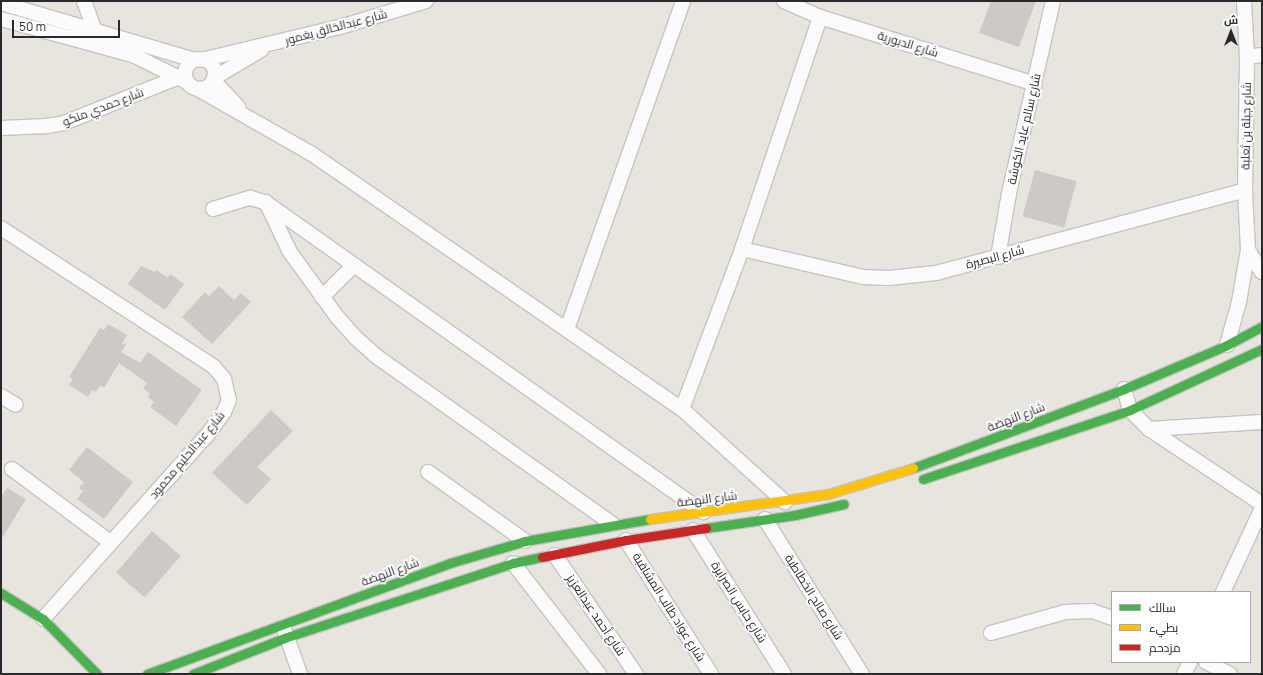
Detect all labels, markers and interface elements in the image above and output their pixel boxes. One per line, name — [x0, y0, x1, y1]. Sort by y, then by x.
street label: شارع عبدالخالق يغمور — [283, 6, 389, 48]
scale bar — [14, 12, 122, 38]
north arrow — [1211, 12, 1251, 52]
text: ش — [1224, 12, 1238, 27]
text: 50 m — [19, 18, 46, 35]
street label: شارع الدبورية — [876, 28, 940, 60]
street label: شارع سالم عايد الكوشة — [1004, 72, 1044, 186]
street label: شارع جبلة بن ثعلبة — [1238, 82, 1254, 170]
street label: شارع حمدي منكو — [60, 85, 146, 129]
street label: شارع البصيرة — [964, 242, 1026, 272]
street label: شارع النهضة — [985, 399, 1047, 435]
street label: شارع عبدالحليم محمود — [146, 408, 228, 502]
street label: شارع النهضة — [676, 488, 738, 510]
street label: شارع عواد طالب المشاقبة — [630, 550, 708, 664]
street label: شارع صالح الخطاطبة — [782, 552, 846, 642]
street label: شارع النهضة — [359, 555, 421, 589]
street label: شارع حابس الصرايرة — [708, 559, 770, 645]
street label: شارع أحمد عبدالعزيز — [563, 572, 629, 658]
legend — [1111, 591, 1251, 663]
text: سالك — [1149, 599, 1176, 616]
text: بطيء — [1149, 619, 1178, 636]
text: مزدحم — [1149, 639, 1181, 656]

